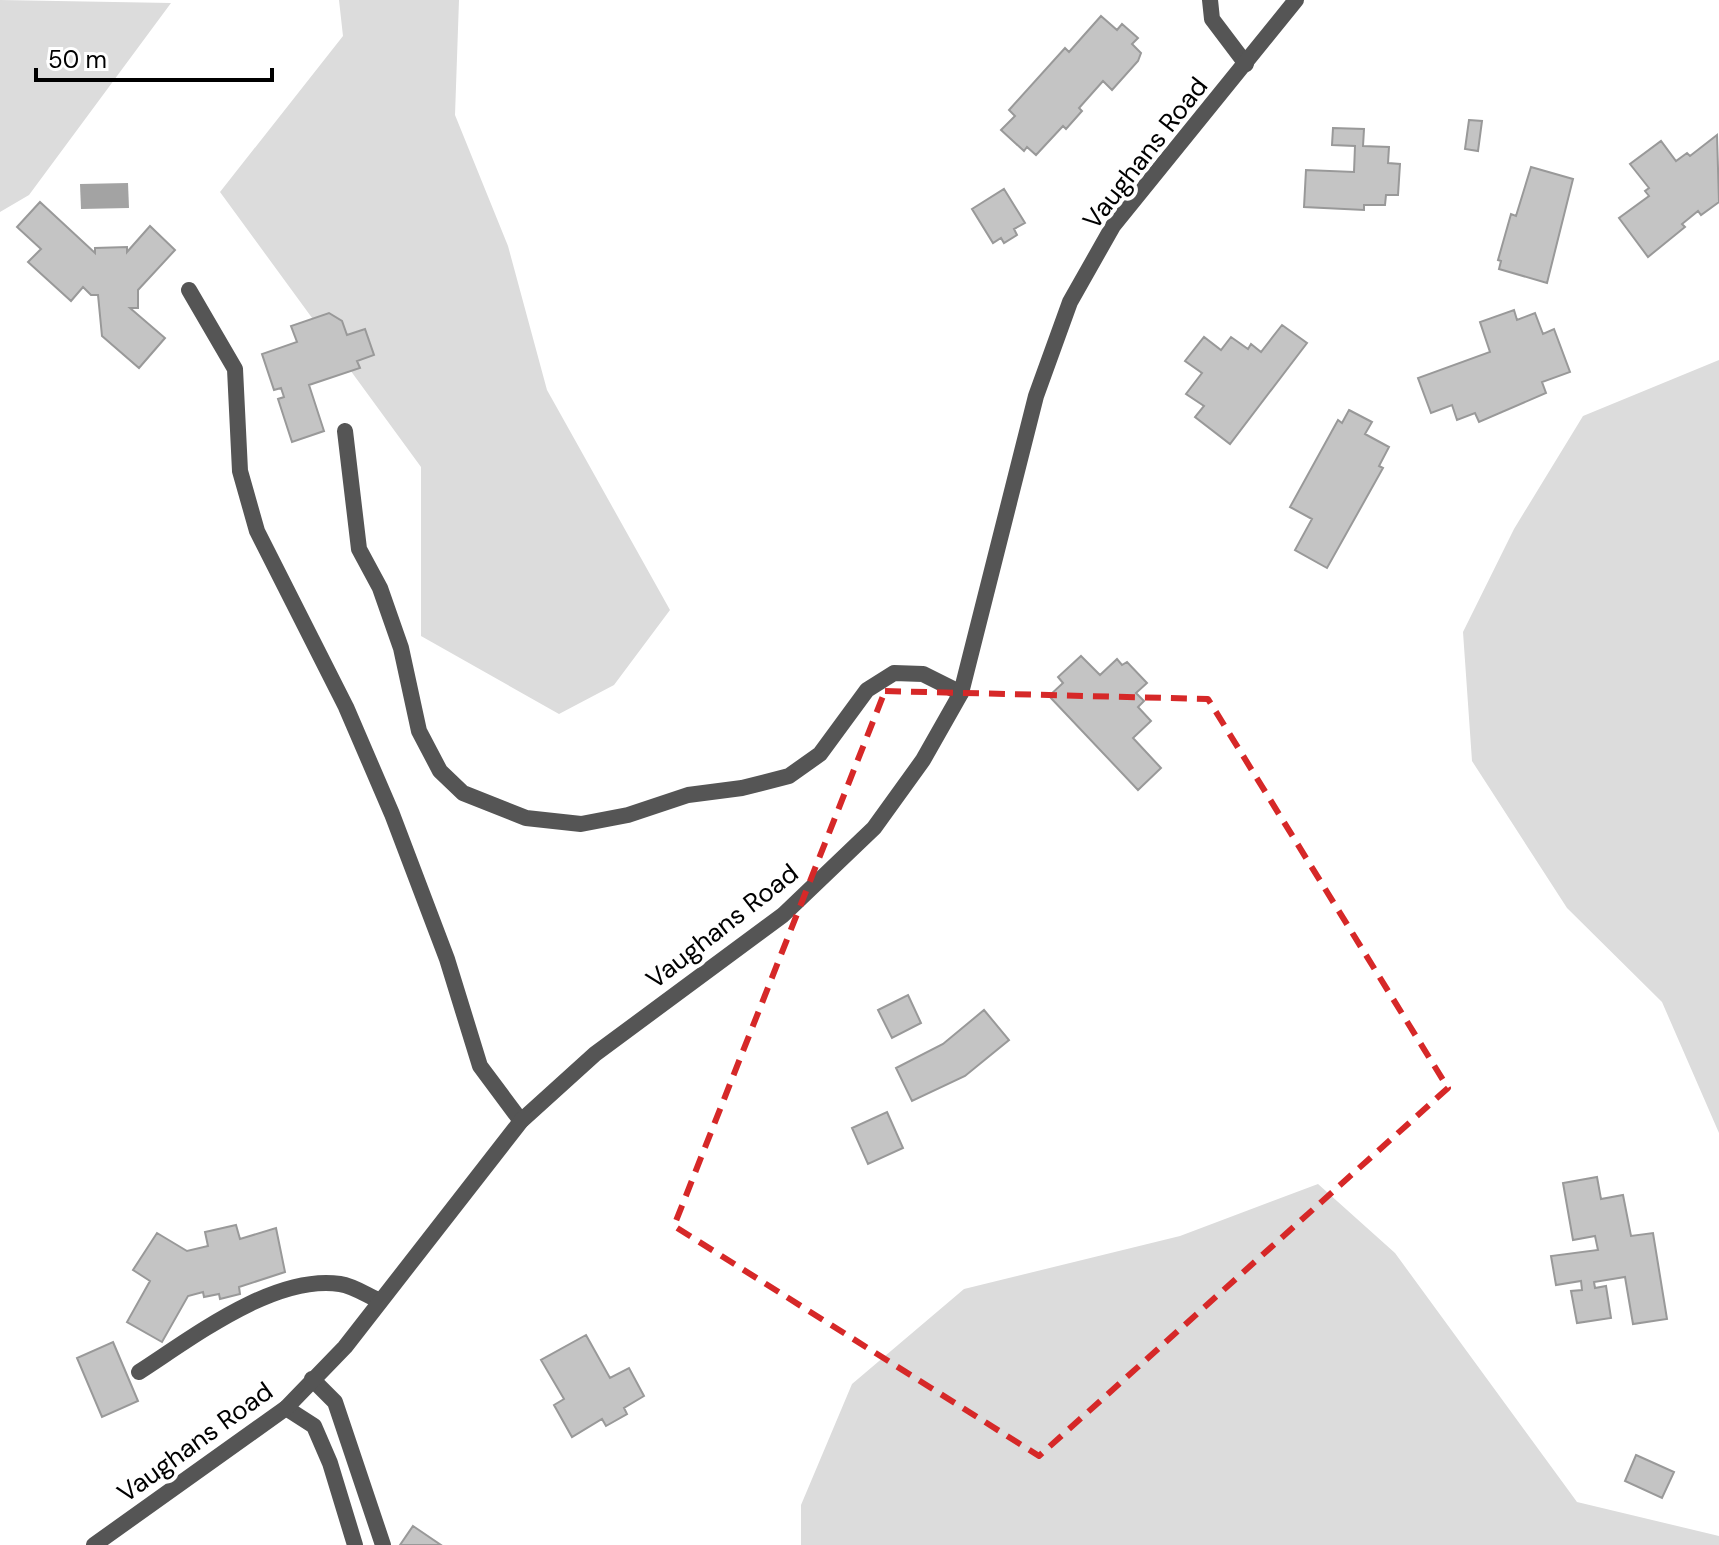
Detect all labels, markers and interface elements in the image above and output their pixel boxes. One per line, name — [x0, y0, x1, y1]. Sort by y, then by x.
scale bar — [36, 32, 272, 82]
text: 50 m — [48, 44, 107, 75]
street label: Vaughans Road — [1075, 70, 1215, 236]
street label: Vaughans Road — [639, 856, 805, 996]
street label: Vaughans Road — [111, 1374, 279, 1510]

